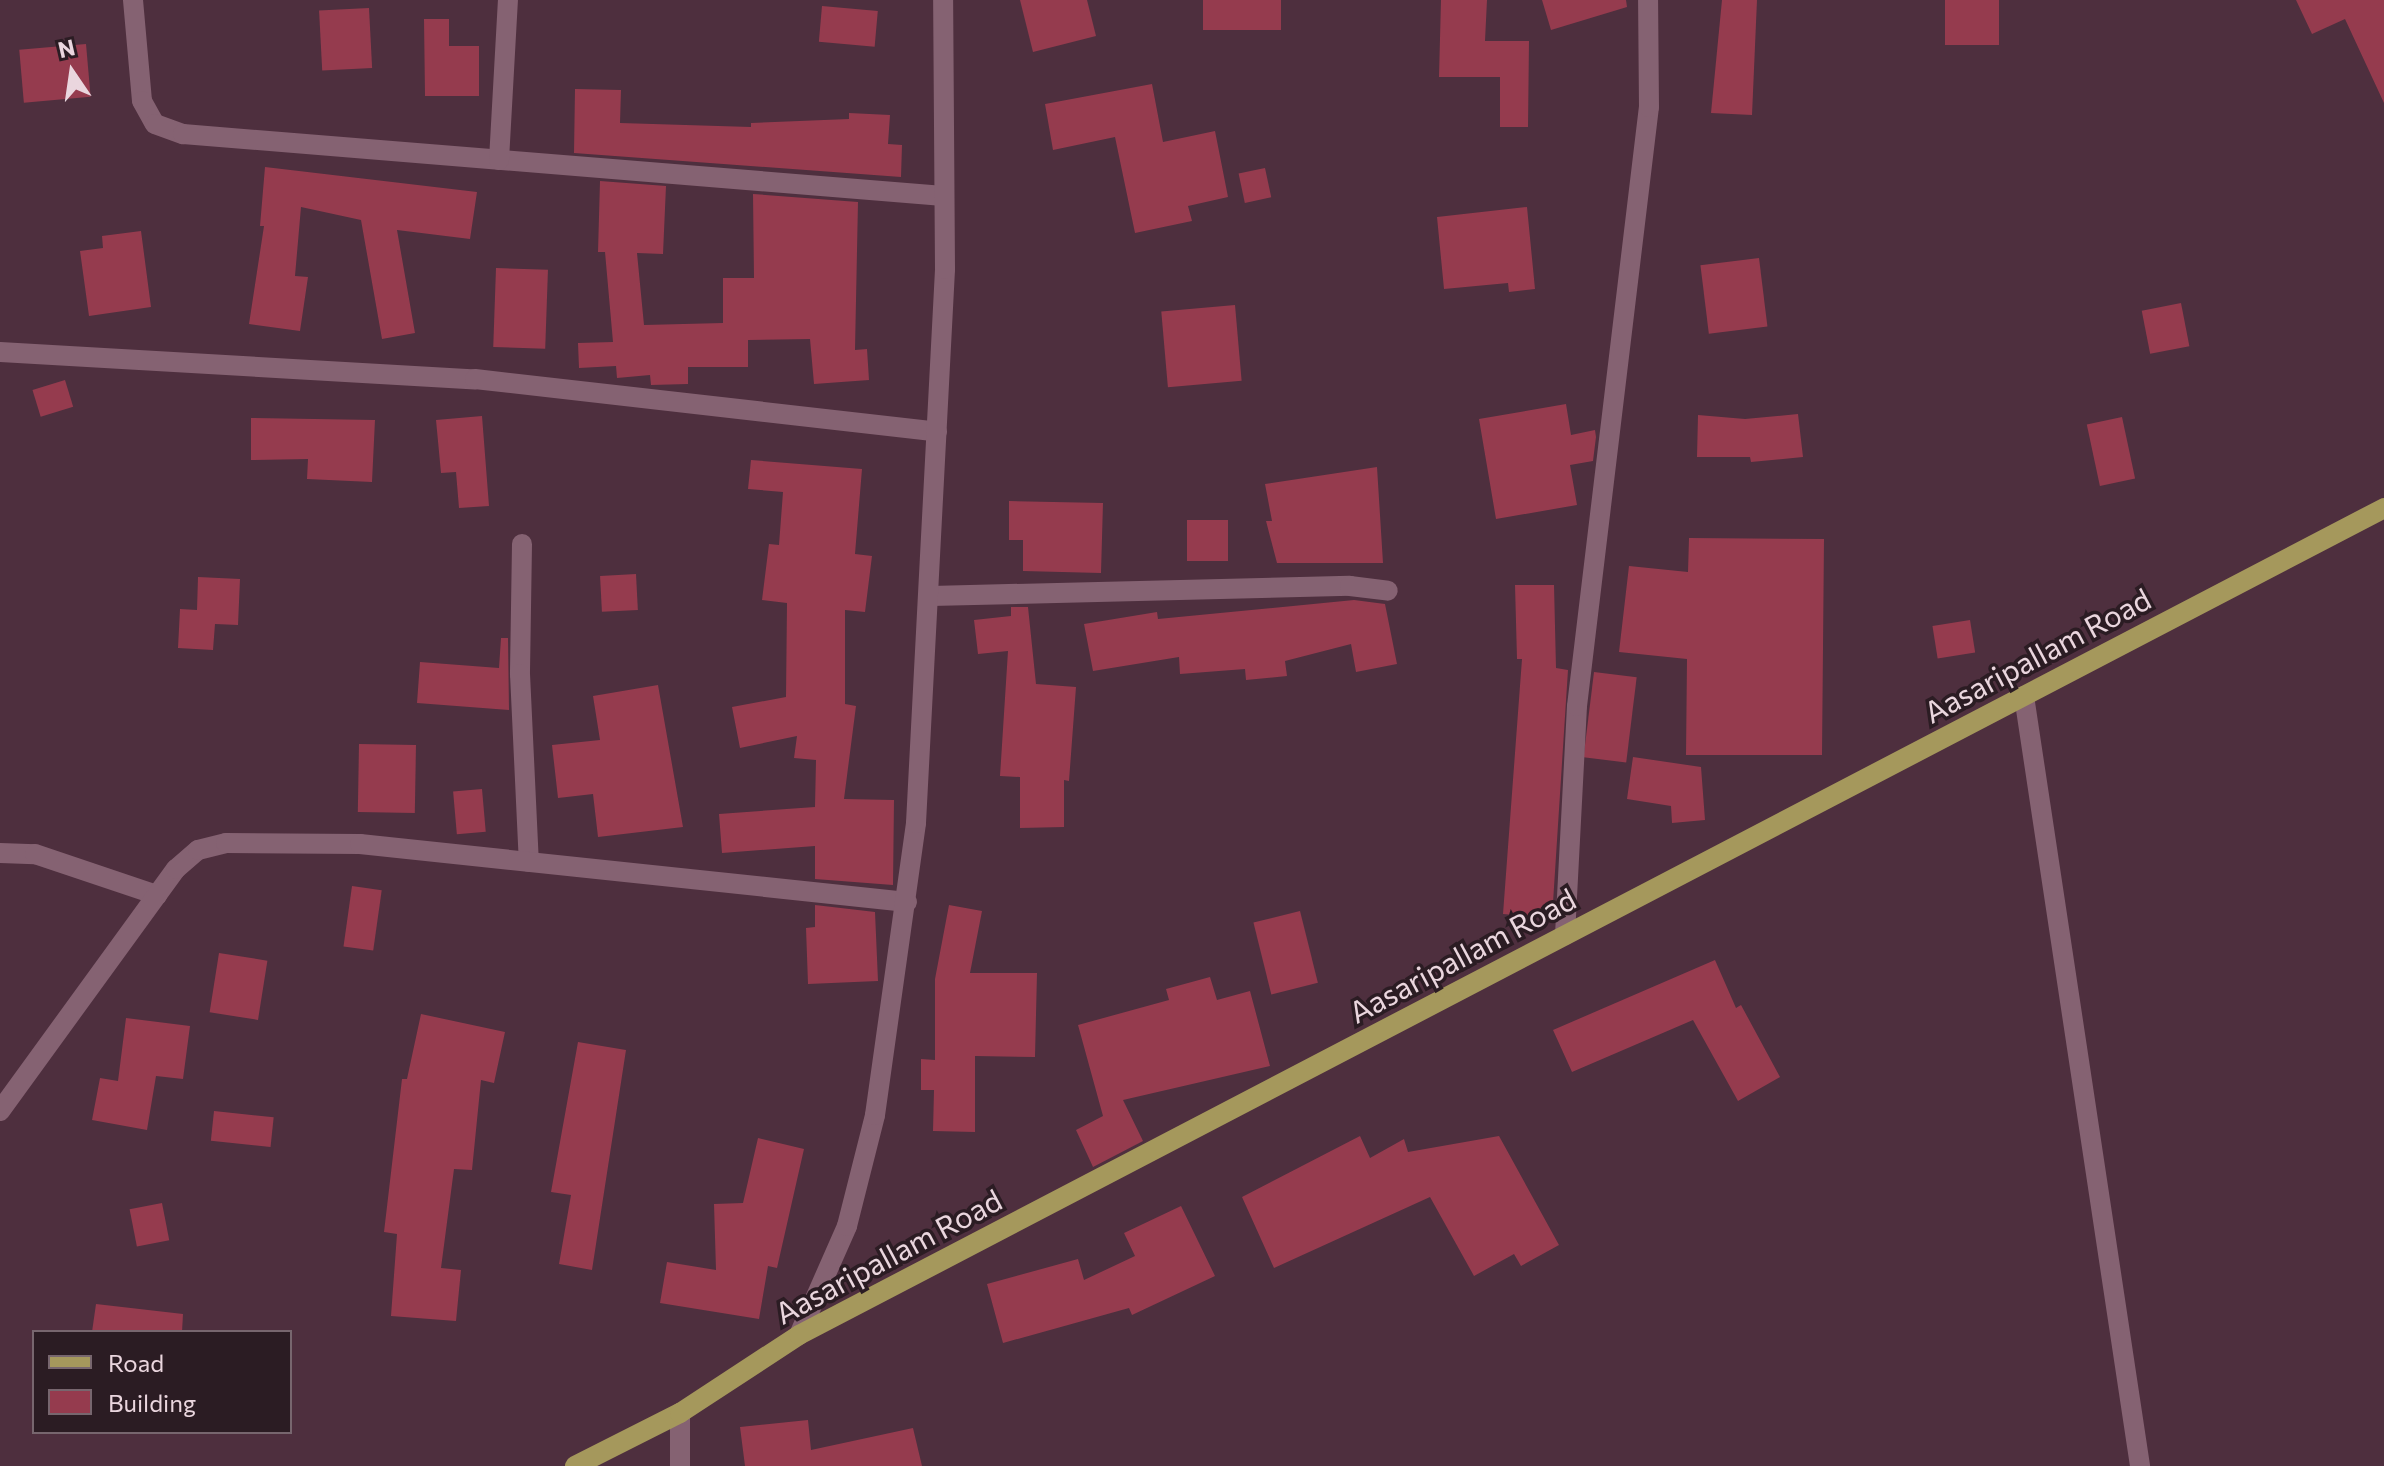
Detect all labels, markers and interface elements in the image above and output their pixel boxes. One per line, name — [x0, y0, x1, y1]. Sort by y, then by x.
north arrow — [32, 32, 112, 112]
text: N — [55, 33, 78, 63]
street label: Aasaripallam Road — [1918, 580, 2156, 730]
street label: Aasaripallam Road — [1343, 880, 1581, 1030]
street label: Aasaripallam Road — [769, 1181, 1007, 1331]
legend — [32, 1330, 292, 1434]
text: Road — [108, 1348, 164, 1377]
text: Building — [108, 1388, 196, 1417]

